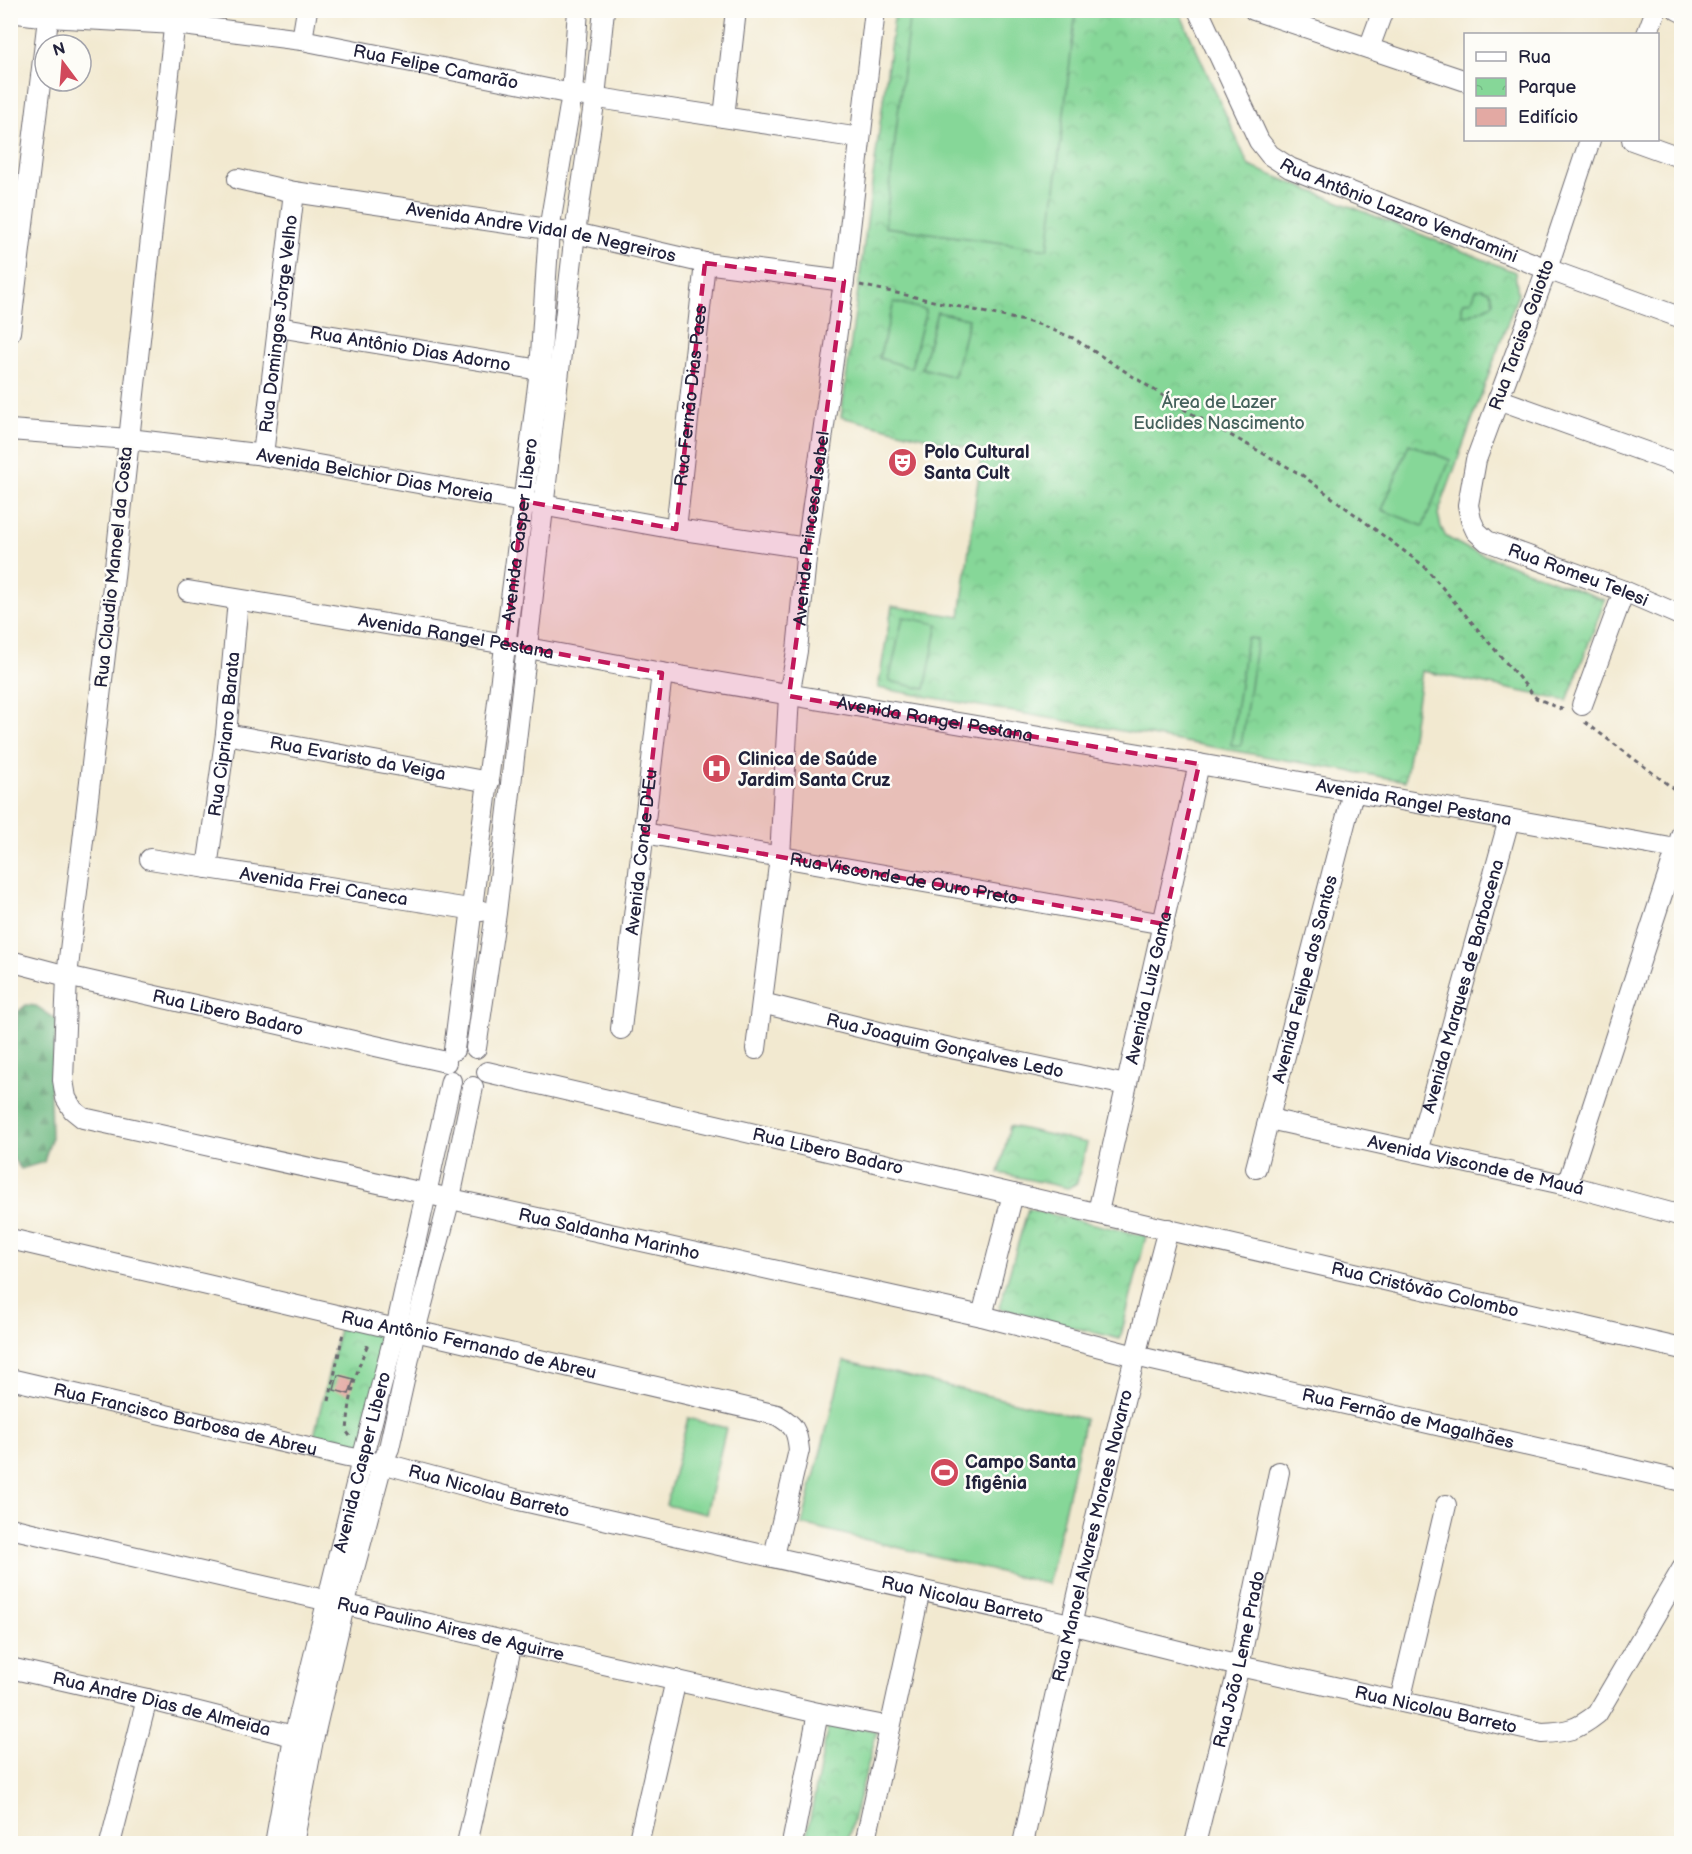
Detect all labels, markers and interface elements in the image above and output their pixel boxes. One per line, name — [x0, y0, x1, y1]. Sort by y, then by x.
north arrow — [33, 33, 93, 93]
legend — [1464, 33, 1659, 141]
text: N — [51, 39, 68, 61]
street label: Rua Felipe Camarão — [351, 40, 520, 94]
text: Rua — [1518, 47, 1551, 68]
text: Parque — [1518, 77, 1576, 98]
text: Edifício — [1518, 107, 1578, 128]
street label: Rua Antônio Lazaro Vendramini — [1276, 154, 1521, 267]
street label: Avenida Andre Vidal de Negreiros — [405, 198, 678, 266]
street label: Rua Domingos Jorge Velho — [255, 214, 302, 434]
street label: Rua Tarciso Gaiotto — [1485, 257, 1559, 413]
street label: Rua Fernão Dias Paes — [670, 304, 711, 488]
street label: Rua Antônio Dias Adorno — [308, 322, 512, 376]
park label: Área de Lazer Euclides Nascimento — [1133, 390, 1305, 434]
street label: Avenida Princesa Isabel — [789, 430, 834, 626]
street label: Avenida Casper Libero — [498, 437, 542, 624]
place label: Polo Cultural Santa Cult — [924, 442, 1029, 484]
street label: Avenida Belchior Dias Moreia — [255, 444, 495, 507]
street label: Rua Claudio Manoel da Costa — [91, 445, 137, 689]
theatre icon: Polo Cultural Santa Cult — [887, 446, 919, 478]
street label: Rua Romeu Telesi — [1505, 539, 1652, 611]
street label: Avenida Rangel Pestana — [357, 609, 556, 663]
street label: Rua Cipriano Barata — [204, 651, 244, 818]
street label: Avenida Rangel Pestana — [835, 692, 1035, 746]
street label: Rua Evaristo da Veiga — [268, 732, 447, 784]
place label: Clinica de Saúde Jardim Santa Cruz — [738, 749, 890, 791]
hospital icon: Clinica de Saúde Jardim Santa Cruz — [701, 753, 733, 785]
street label: Avenida Conde D'Eu — [621, 768, 661, 936]
street label: Avenida Rangel Pestana — [1314, 775, 1513, 830]
street label: Rua Visconde de Ouro Preto — [788, 848, 1020, 909]
street label: Avenida Marques de Barbacena — [1418, 857, 1508, 1115]
street label: Avenida Frei Caneca — [238, 863, 409, 910]
street label: Avenida Felipe dos Santos — [1268, 873, 1342, 1085]
street label: Avenida Luiz Gama — [1121, 909, 1176, 1066]
street label: Rua Libero Badaro — [151, 985, 305, 1040]
street label: Rua Joaquim Gonçalves Ledo — [824, 1009, 1066, 1082]
street label: Rua Libero Badaro — [751, 1123, 905, 1179]
street label: Avenida Visconde de Mauá — [1366, 1131, 1586, 1200]
street label: Rua Saldanha Marinho — [517, 1204, 702, 1264]
street label: Rua Cristóvão Colombo — [1329, 1258, 1521, 1321]
street label: Rua Antônio Fernando de Abreu — [339, 1306, 599, 1383]
street label: Avenida Casper Libero — [329, 1369, 395, 1555]
street label: Rua Francisco Barbosa de Abreu — [52, 1379, 319, 1460]
street label: Rua Fernão de Magalhães — [1300, 1384, 1516, 1453]
street label: Rua Manoel Alvares Moraes Navarro — [1048, 1387, 1137, 1684]
place label: Campo Santa Ifigênia — [965, 1452, 1076, 1494]
sports icon: Campo Santa Ifigênia — [928, 1456, 960, 1488]
street label: Rua Nicolau Barreto — [406, 1460, 572, 1522]
street label: Rua João Leme Prado — [1209, 1569, 1269, 1750]
street label: Rua Nicolau Barreto — [880, 1571, 1046, 1628]
street label: Rua Paulino Aires de Aguirre — [335, 1593, 567, 1665]
street label: Rua Andre Dias de Almeida — [51, 1668, 273, 1740]
street label: Rua Nicolau Barreto — [1353, 1681, 1519, 1738]

